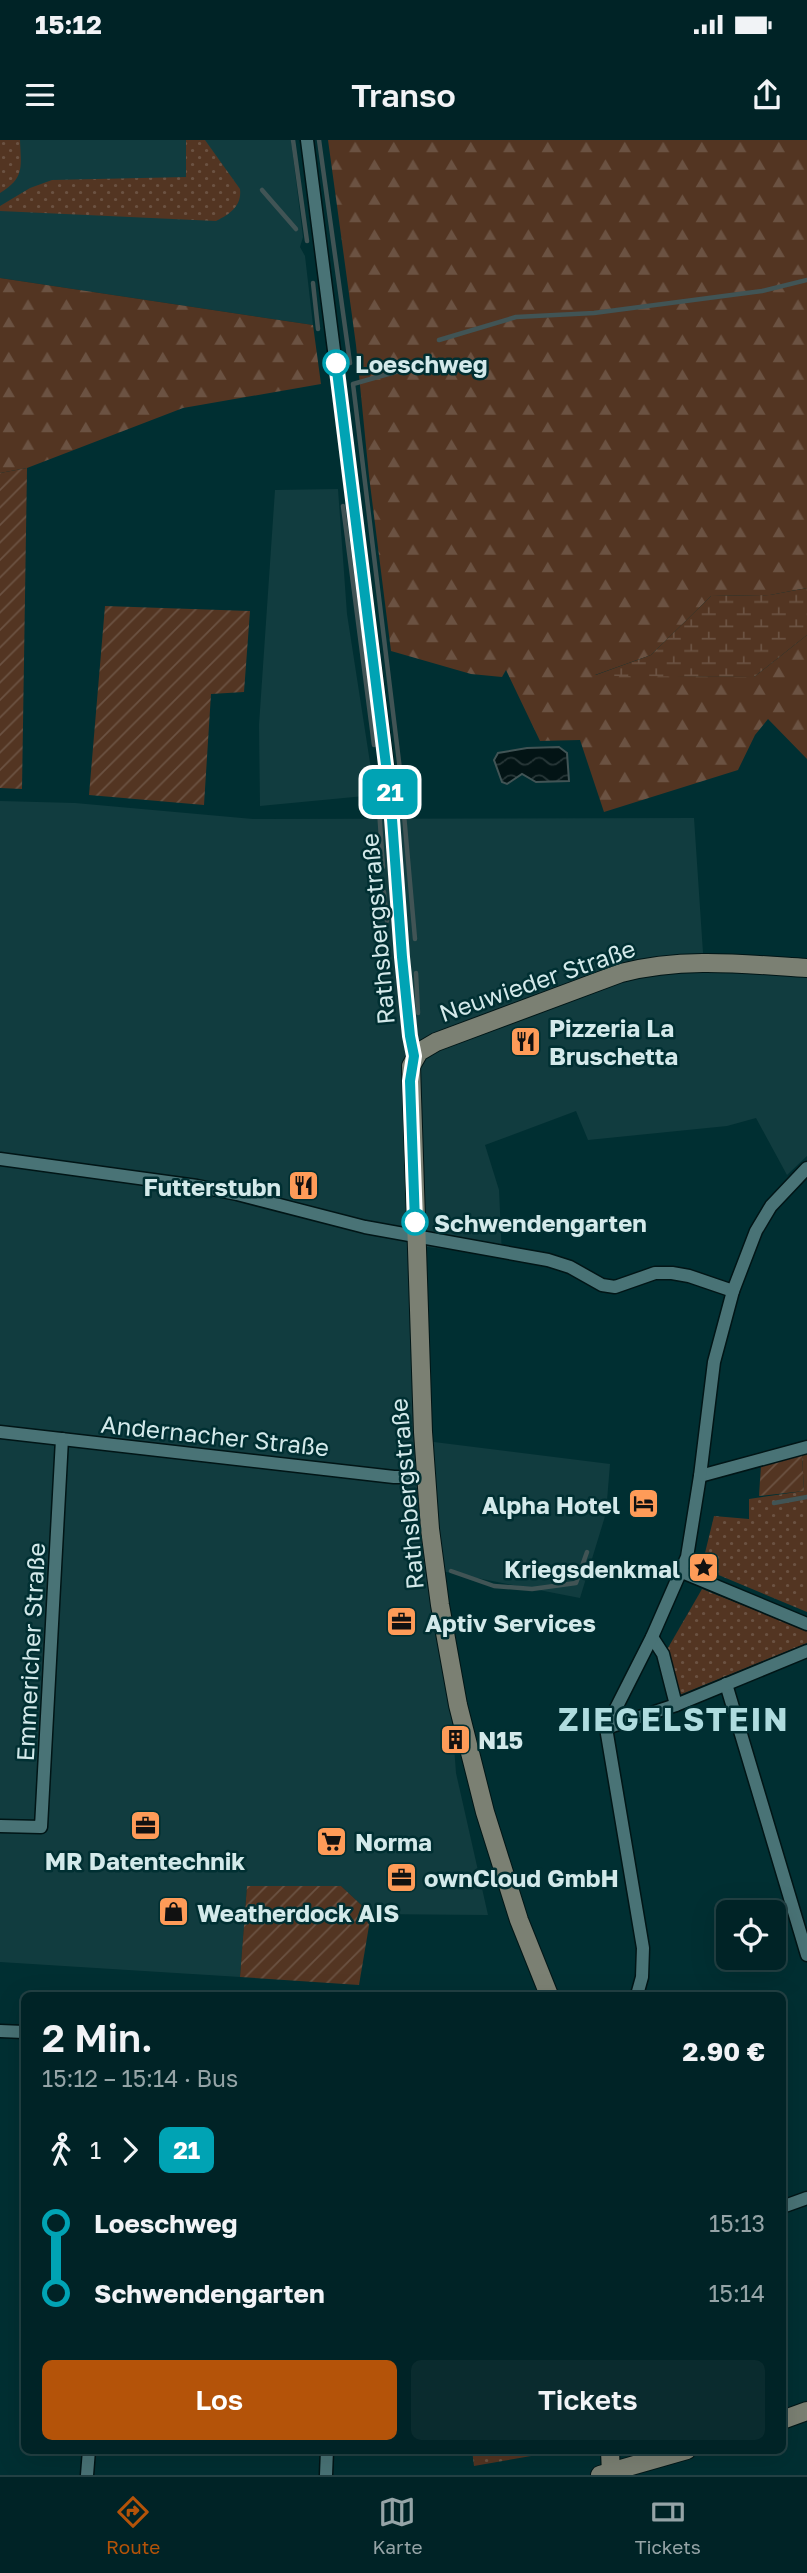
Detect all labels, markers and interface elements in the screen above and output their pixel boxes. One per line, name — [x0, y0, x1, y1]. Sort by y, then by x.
text: 15:12 — [35, 9, 102, 40]
icon: menu — [21, 76, 59, 114]
text: Transo — [351, 76, 456, 114]
icon: share — [748, 76, 786, 114]
place label: Loeschweg — [355, 349, 488, 378]
marker: Loeschweg — [323, 350, 349, 376]
line badge: 21 — [358, 769, 422, 815]
text: 21 — [377, 777, 404, 806]
street label: Rathsbergstraße — [354, 832, 400, 1026]
street label: Neuwieder Straße — [435, 933, 639, 1027]
place label: Pizzeria La Bruschetta — [549, 1013, 678, 1070]
restaurant icon: Pizzeria La Bruschetta — [509, 1024, 543, 1058]
restaurant icon: Futterstubn — [287, 1169, 321, 1203]
place label: Futterstubn — [143, 1172, 281, 1201]
place label: Schwendengarten — [434, 1208, 647, 1237]
marker: Schwendengarten — [402, 1209, 428, 1235]
street label: Rathsbergstraße — [383, 1397, 429, 1591]
street label: Andernacher Straße — [99, 1409, 331, 1461]
hotel icon: Alpha Hotel — [626, 1487, 660, 1521]
place label: Alpha Hotel — [482, 1490, 620, 1519]
street label: Emmericher Straße — [10, 1542, 50, 1762]
place icon: Kriegsdenkmal — [686, 1551, 720, 1585]
place label: Kriegsdenkmal — [504, 1554, 680, 1583]
office icon: Aptiv Services — [385, 1605, 419, 1639]
place label: Aptiv Services — [425, 1608, 596, 1637]
district label: ZIEGELSTEIN — [558, 1700, 790, 1738]
building icon: N15 — [438, 1722, 472, 1756]
place label: N15 — [478, 1725, 523, 1754]
office icon: MR Datentechnik — [128, 1809, 162, 1843]
supermarket icon: Norma — [315, 1824, 349, 1858]
place label: Norma — [355, 1827, 432, 1856]
place label: MR Datentechnik — [45, 1846, 245, 1875]
office icon: ownCloud GmbH — [384, 1860, 418, 1894]
place label: ownCloud GmbH — [424, 1863, 619, 1892]
shop icon: Weatherdock AIS — [157, 1895, 191, 1929]
place label: Weatherdock AIS — [197, 1898, 399, 1927]
map controls — [716, 1900, 786, 1970]
button: locate — [716, 1900, 786, 1970]
text: 2 Min. — [42, 2015, 153, 2060]
text: 2.90 € — [683, 2036, 765, 2067]
text: 15:12 – 15:14 · Bus — [42, 2064, 238, 2092]
icon: walk — [42, 2131, 80, 2169]
icon: forward — [111, 2131, 149, 2169]
text: 21 — [173, 2135, 200, 2164]
text: 1 — [90, 2136, 101, 2164]
text: Loeschweg — [94, 2208, 238, 2239]
text: 15:13 — [709, 2209, 765, 2237]
text: Schwendengarten — [94, 2278, 325, 2309]
text: 15:14 — [708, 2279, 765, 2307]
button: Los — [42, 2360, 397, 2440]
button: Tickets — [411, 2360, 765, 2440]
tab: Route — [106, 2493, 160, 2558]
tab: Karte — [372, 2493, 423, 2558]
tab: Tickets — [635, 2493, 701, 2558]

